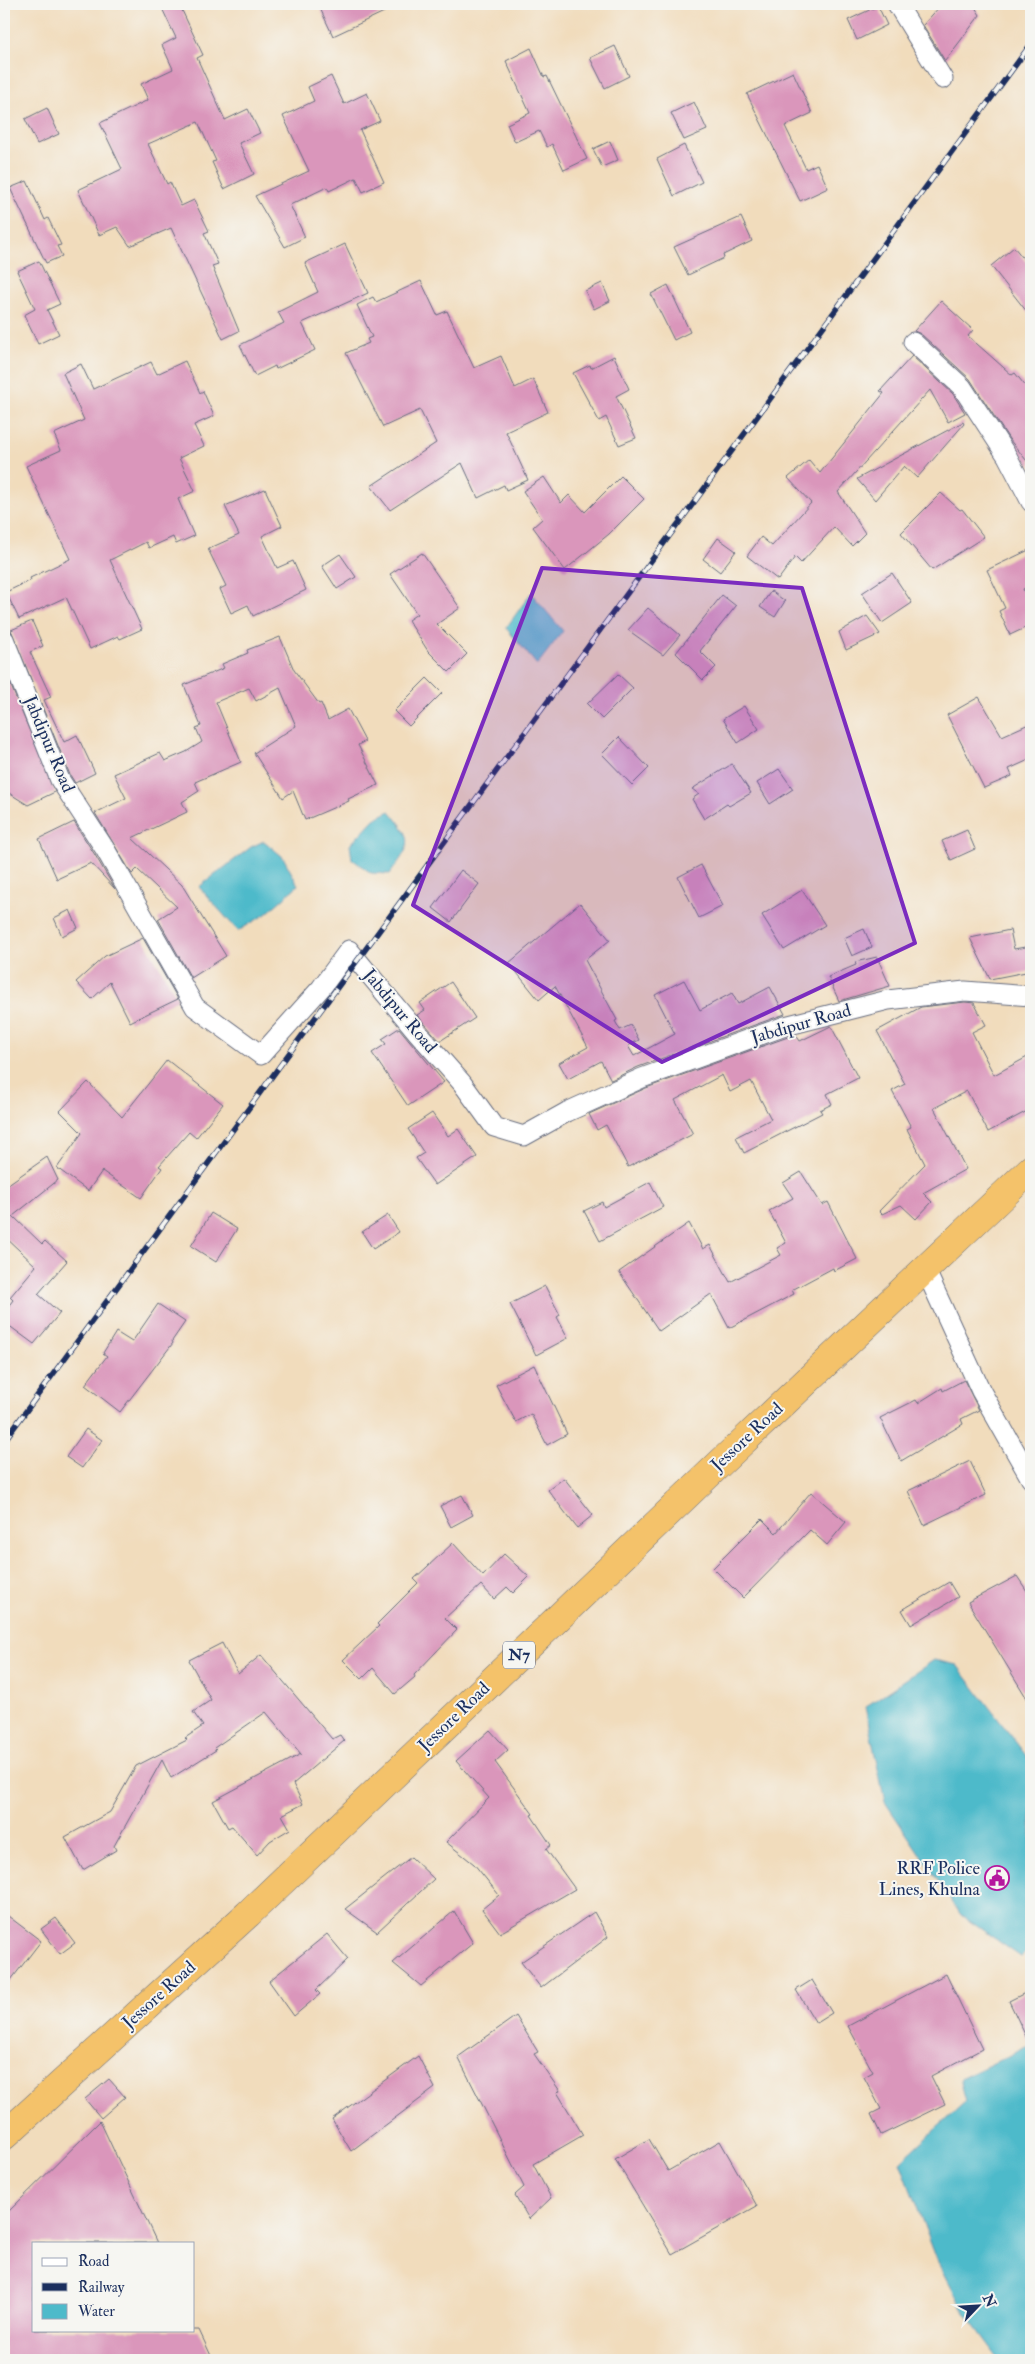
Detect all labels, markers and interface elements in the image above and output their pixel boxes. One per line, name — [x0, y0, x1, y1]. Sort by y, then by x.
street label: Jabdipur Road — [18, 691, 80, 796]
street label: Jabdipur Road — [357, 963, 442, 1058]
street label: Jabdipur Road — [747, 999, 854, 1050]
street label: Jessore Road — [705, 1397, 788, 1477]
road number: N7 — [503, 1642, 535, 1668]
street label: Jessore Road — [413, 1677, 495, 1758]
place label: RRF Police Lines, Khulna — [879, 1857, 981, 1901]
public building icon: RRF Police Lines, Khulna — [984, 1865, 1010, 1891]
street label: Jessore Road — [117, 1956, 201, 2035]
legend — [32, 2242, 195, 2332]
text: Road — [78, 2252, 110, 2271]
text: Railway — [78, 2278, 125, 2297]
north arrow — [952, 2282, 1002, 2332]
text: N — [979, 2291, 1000, 2310]
text: Water — [77, 2302, 115, 2321]

